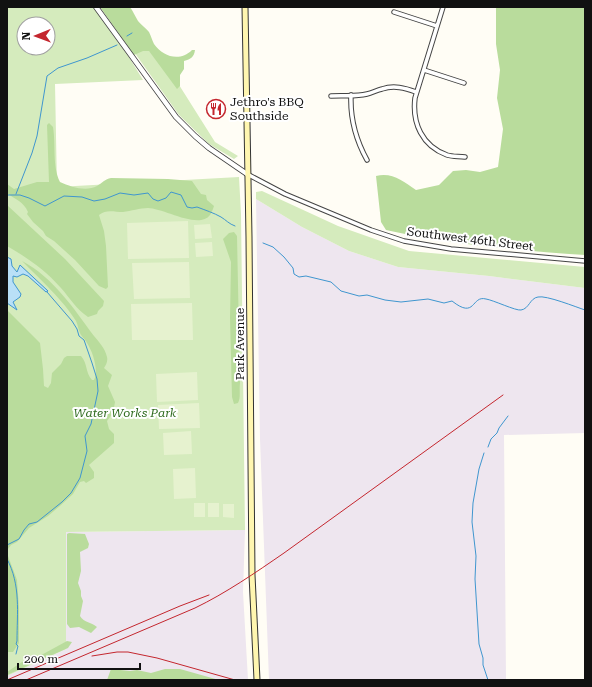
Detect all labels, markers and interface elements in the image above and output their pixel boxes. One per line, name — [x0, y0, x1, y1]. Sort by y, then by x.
north arrow — [16, 16, 56, 56]
text: N — [20, 31, 33, 41]
place label: Jethro's BBQ Southside — [230, 95, 304, 123]
restaurant icon: Jethro's BBQ Southside — [205, 98, 227, 120]
street label: Southwest 46th Street — [406, 224, 535, 254]
street label: Park Avenue — [233, 307, 247, 380]
park label: Water Works Park — [74, 406, 177, 420]
scale bar — [18, 645, 140, 671]
text: 200 m — [24, 652, 58, 666]

